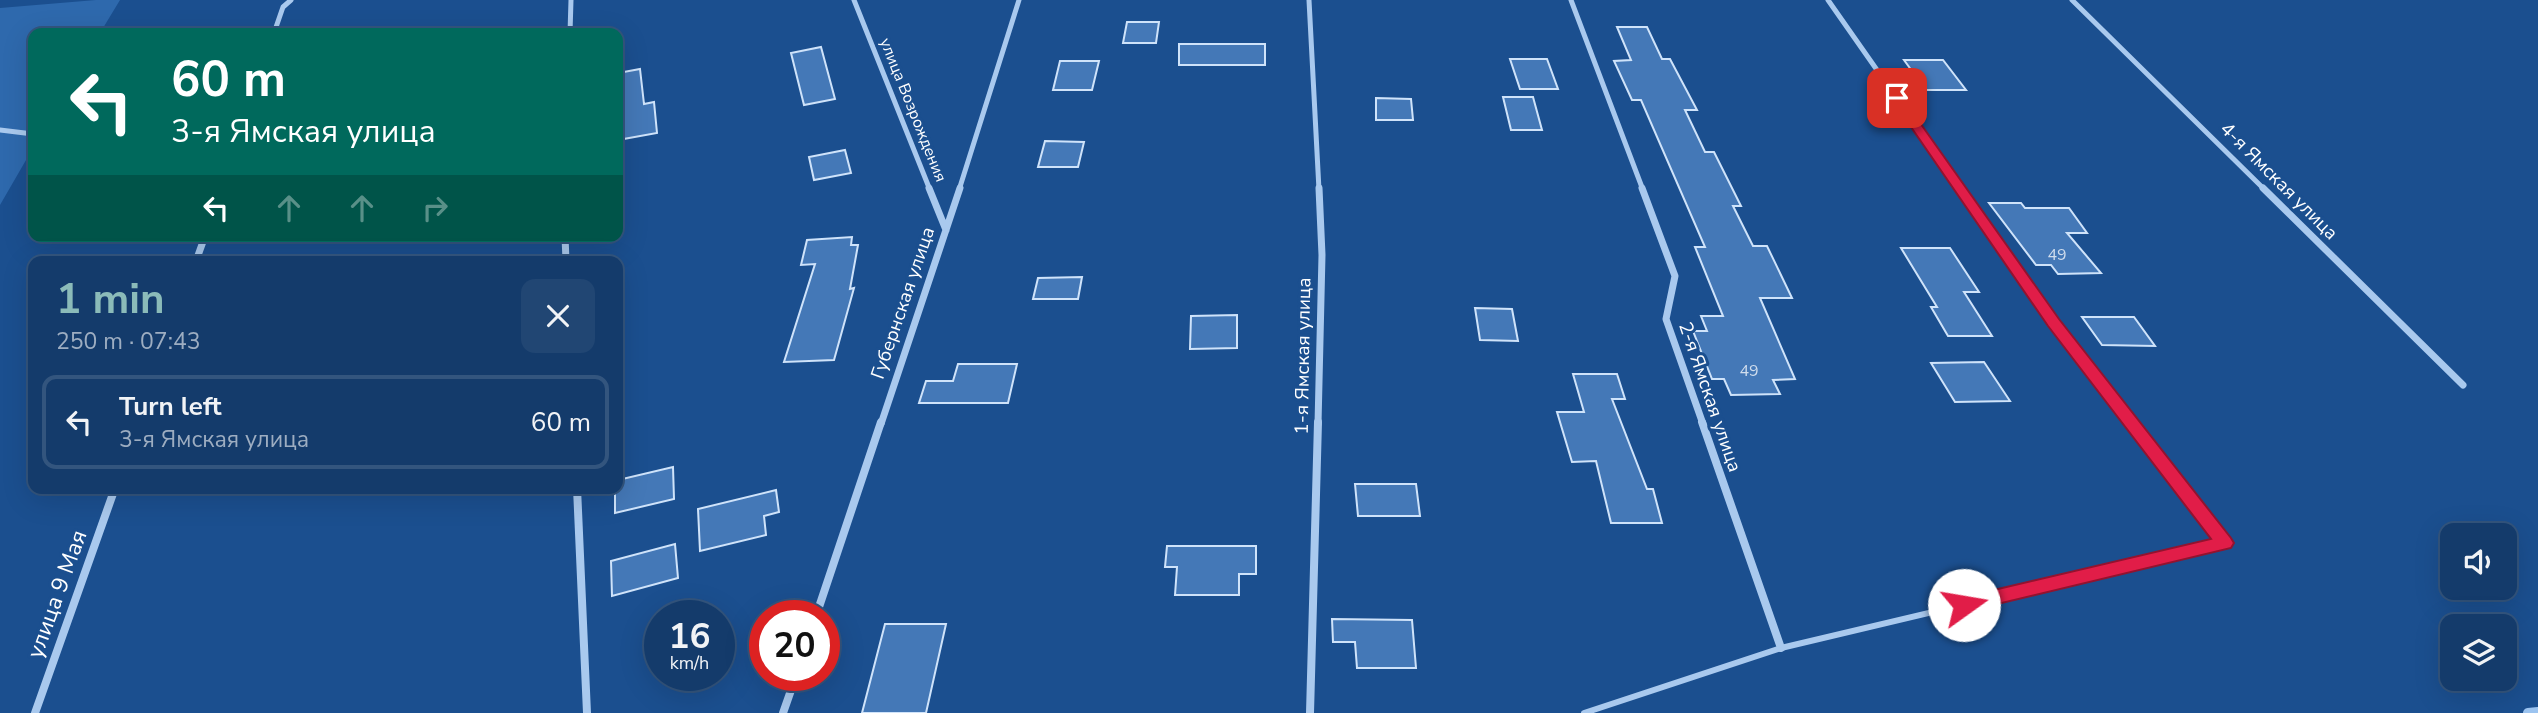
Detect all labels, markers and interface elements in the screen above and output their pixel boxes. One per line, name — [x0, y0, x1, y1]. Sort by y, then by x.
street label: улица Возрождения — [874, 35, 952, 185]
text: 60 m — [171, 46, 286, 113]
icon: left — [56, 56, 147, 147]
pin — [1867, 68, 1927, 128]
icon: arrive — [1878, 79, 1916, 117]
text: 3-я Ямская улица — [171, 110, 436, 153]
street label: 4-я Ямская улица — [2214, 116, 2344, 246]
icon: left — [197, 189, 235, 227]
icon: ahead — [270, 189, 308, 227]
icon: ahead — [343, 189, 381, 227]
icon: right — [416, 189, 454, 227]
street label: Губернская улица — [865, 223, 941, 383]
house number: 49 — [2047, 244, 2067, 266]
text: 1 min — [56, 271, 165, 328]
street label: 1-я Ямская улица — [1289, 277, 1317, 435]
button: close — [521, 279, 595, 353]
street label: 2-я Ямская улица — [1672, 318, 1748, 476]
text: 250 m · 07:43 — [56, 326, 201, 357]
house number: 49 — [1739, 360, 1759, 382]
text: Turn left — [119, 389, 222, 424]
icon: left — [60, 403, 98, 441]
text: 60 m — [531, 405, 591, 440]
text: 3-я Ямская улица — [119, 424, 309, 455]
map controls — [2440, 523, 2517, 691]
button: sound — [2440, 523, 2517, 600]
street label: улица 9 Мая — [19, 526, 95, 662]
position arrow — [1927, 568, 2001, 642]
speed limit sign: 20 — [749, 600, 840, 691]
text: 16 — [668, 613, 711, 660]
button: layers — [2440, 614, 2517, 691]
text: km/h — [670, 651, 709, 675]

